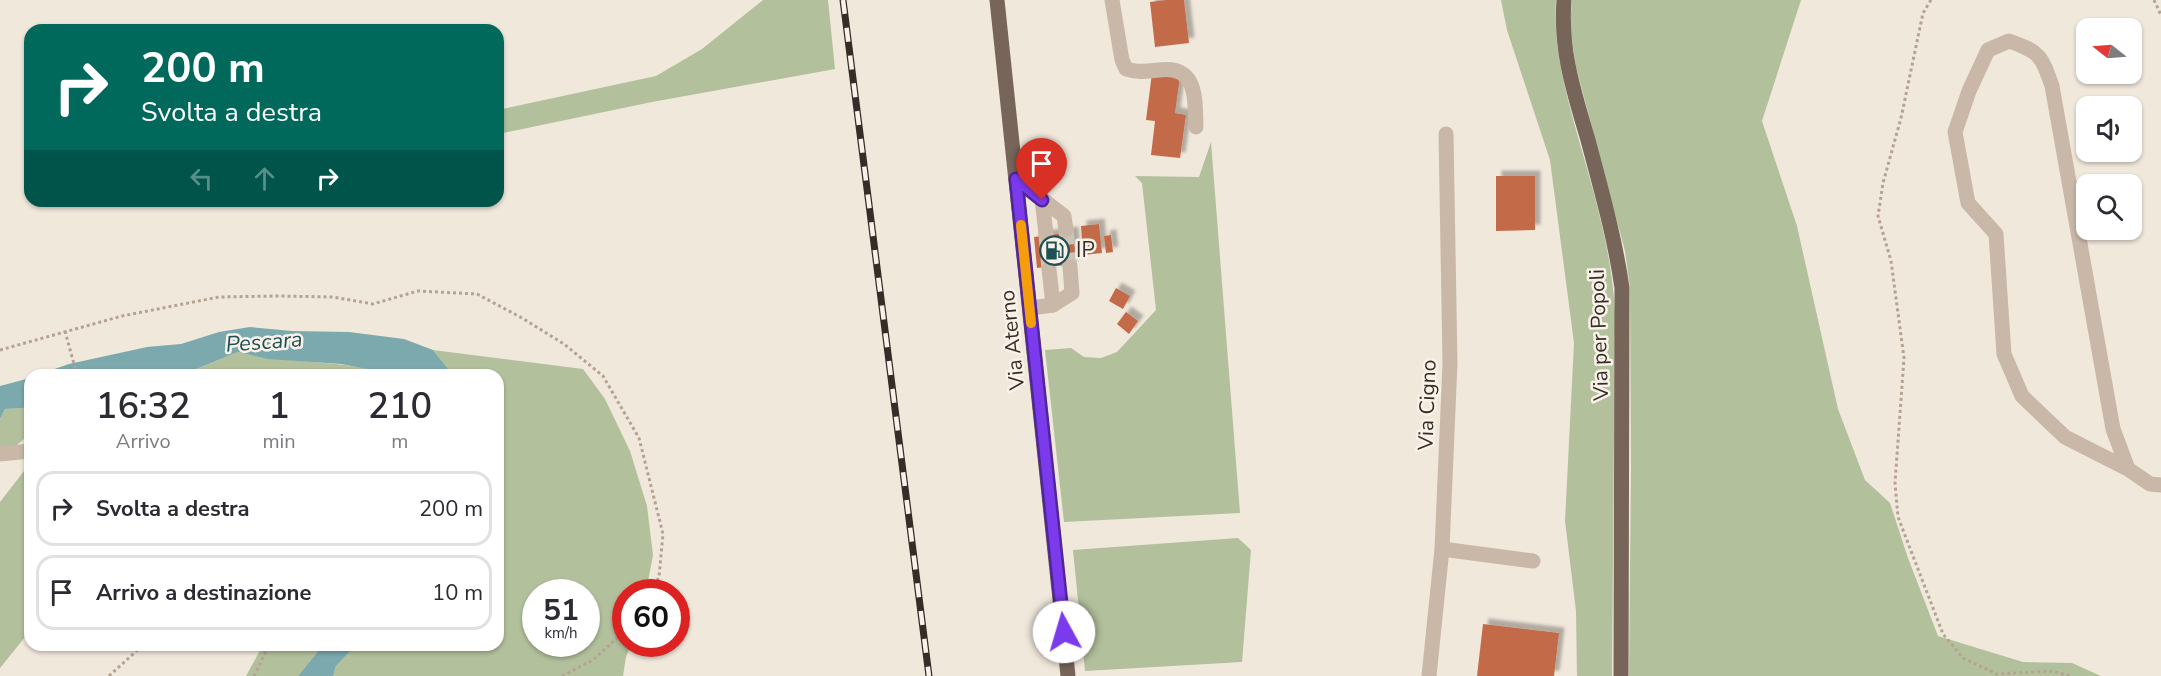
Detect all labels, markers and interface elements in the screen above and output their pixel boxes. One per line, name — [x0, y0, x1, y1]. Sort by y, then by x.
north arrow — [2076, 18, 2142, 84]
map controls — [2076, 18, 2142, 240]
text: 200 m — [141, 40, 265, 97]
icon: right — [42, 48, 120, 126]
text: Svolta a destra — [141, 94, 322, 131]
button: sound — [2076, 96, 2142, 162]
pin — [1016, 138, 1067, 200]
icon: arrive — [1025, 147, 1058, 180]
icon: left — [185, 162, 218, 195]
icon: ahead — [248, 162, 281, 195]
icon: right — [311, 162, 344, 195]
button: search — [2076, 174, 2142, 240]
fuel station icon: IP — [1039, 234, 1071, 266]
place label: IP — [1076, 236, 1095, 264]
street label: Via per Popoli — [1583, 269, 1615, 402]
street label: Via Aterno — [993, 289, 1031, 392]
water label: Pescara — [225, 324, 303, 360]
street label: Via Cigno — [1411, 359, 1443, 452]
text: 16:32 — [96, 382, 191, 431]
text: 1 — [268, 382, 290, 431]
text: 210 — [367, 382, 432, 431]
text: Arrivo — [116, 428, 171, 455]
text: min — [263, 428, 296, 455]
text: m — [391, 428, 408, 455]
icon: right — [45, 492, 78, 525]
text: Svolta a destra — [96, 494, 250, 524]
text: 200 m — [419, 494, 483, 524]
icon: arrive — [45, 576, 78, 609]
text: Arrivo a destinazione — [96, 578, 311, 608]
text: 10 m — [432, 578, 483, 608]
speed limit sign: 60 — [612, 579, 690, 657]
text: 51 — [543, 590, 579, 631]
position arrow — [1032, 600, 1096, 664]
text: km/h — [544, 623, 578, 643]

